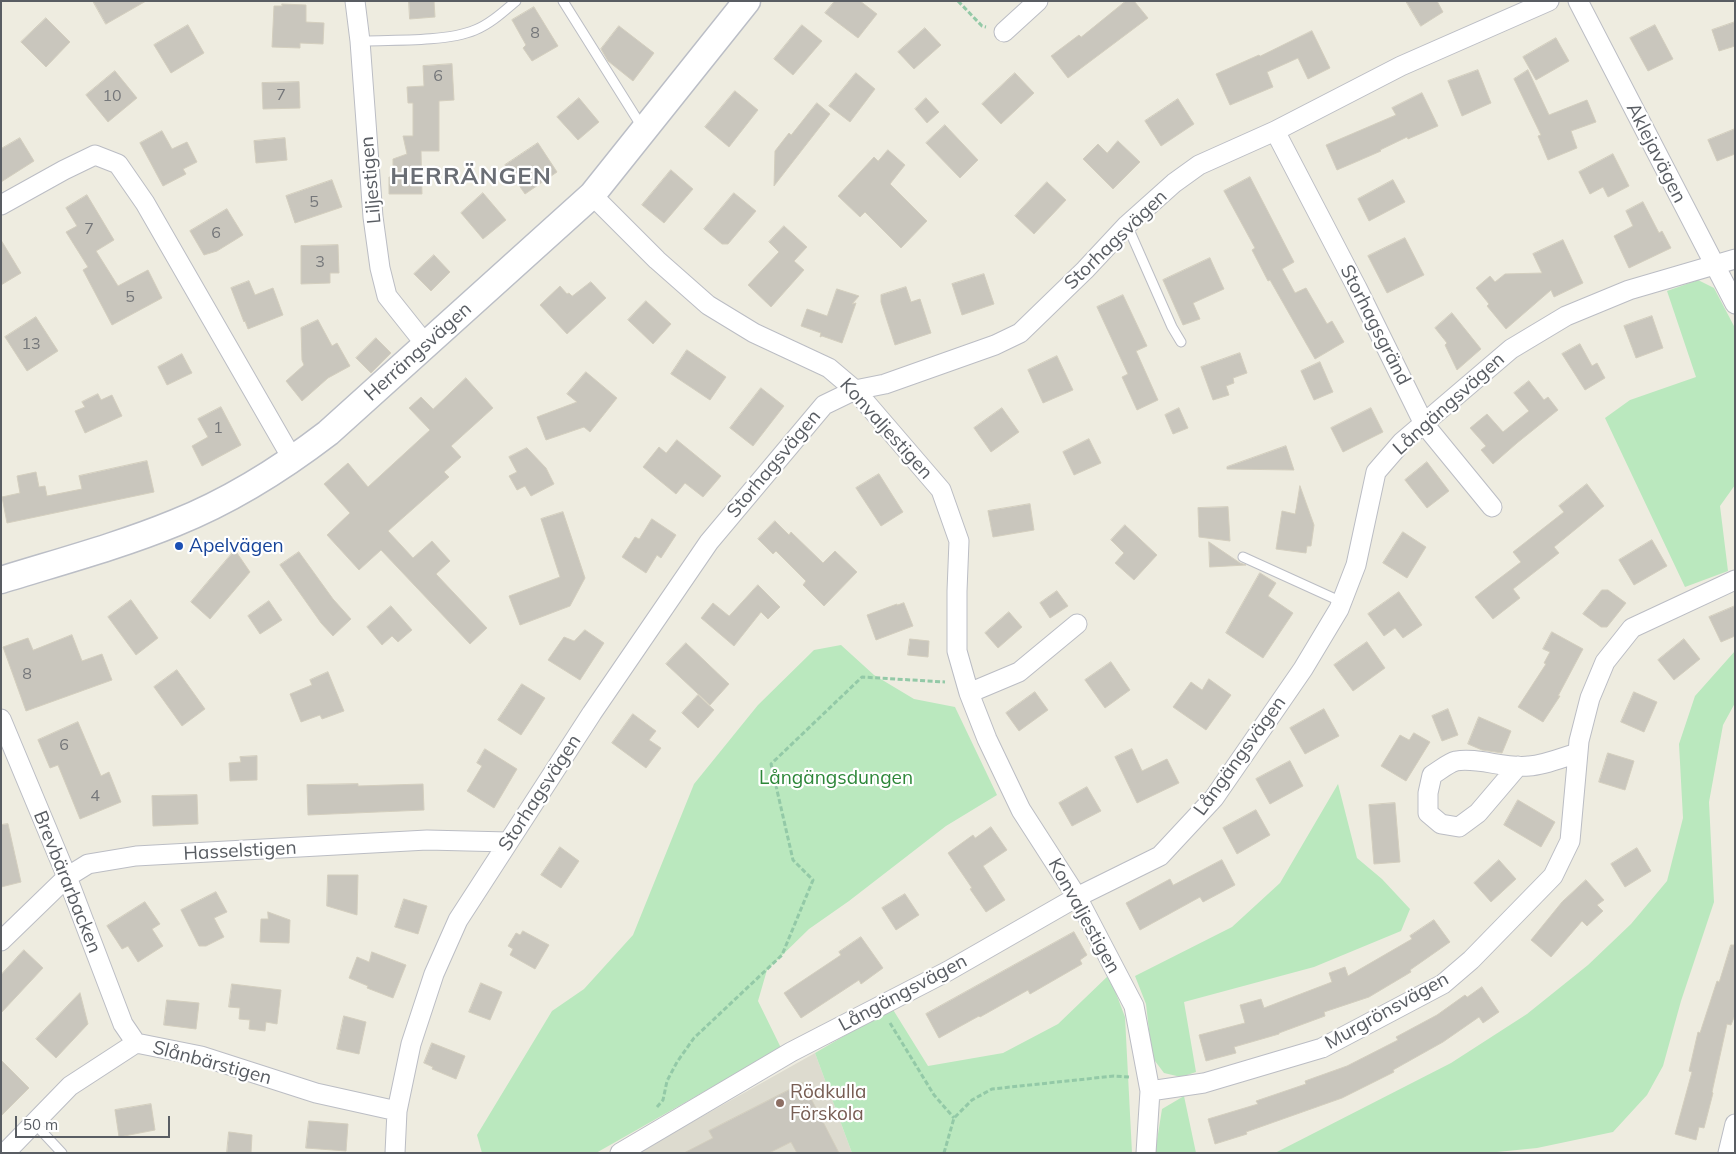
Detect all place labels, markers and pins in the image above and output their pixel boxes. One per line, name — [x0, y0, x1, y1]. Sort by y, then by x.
place label: Apelvägen — [189, 535, 284, 557]
marker: Apelvägen — [173, 540, 185, 552]
place label: Rödkulla Förskola — [790, 1081, 866, 1125]
marker: Rödkulla Förskola — [774, 1097, 786, 1109]

